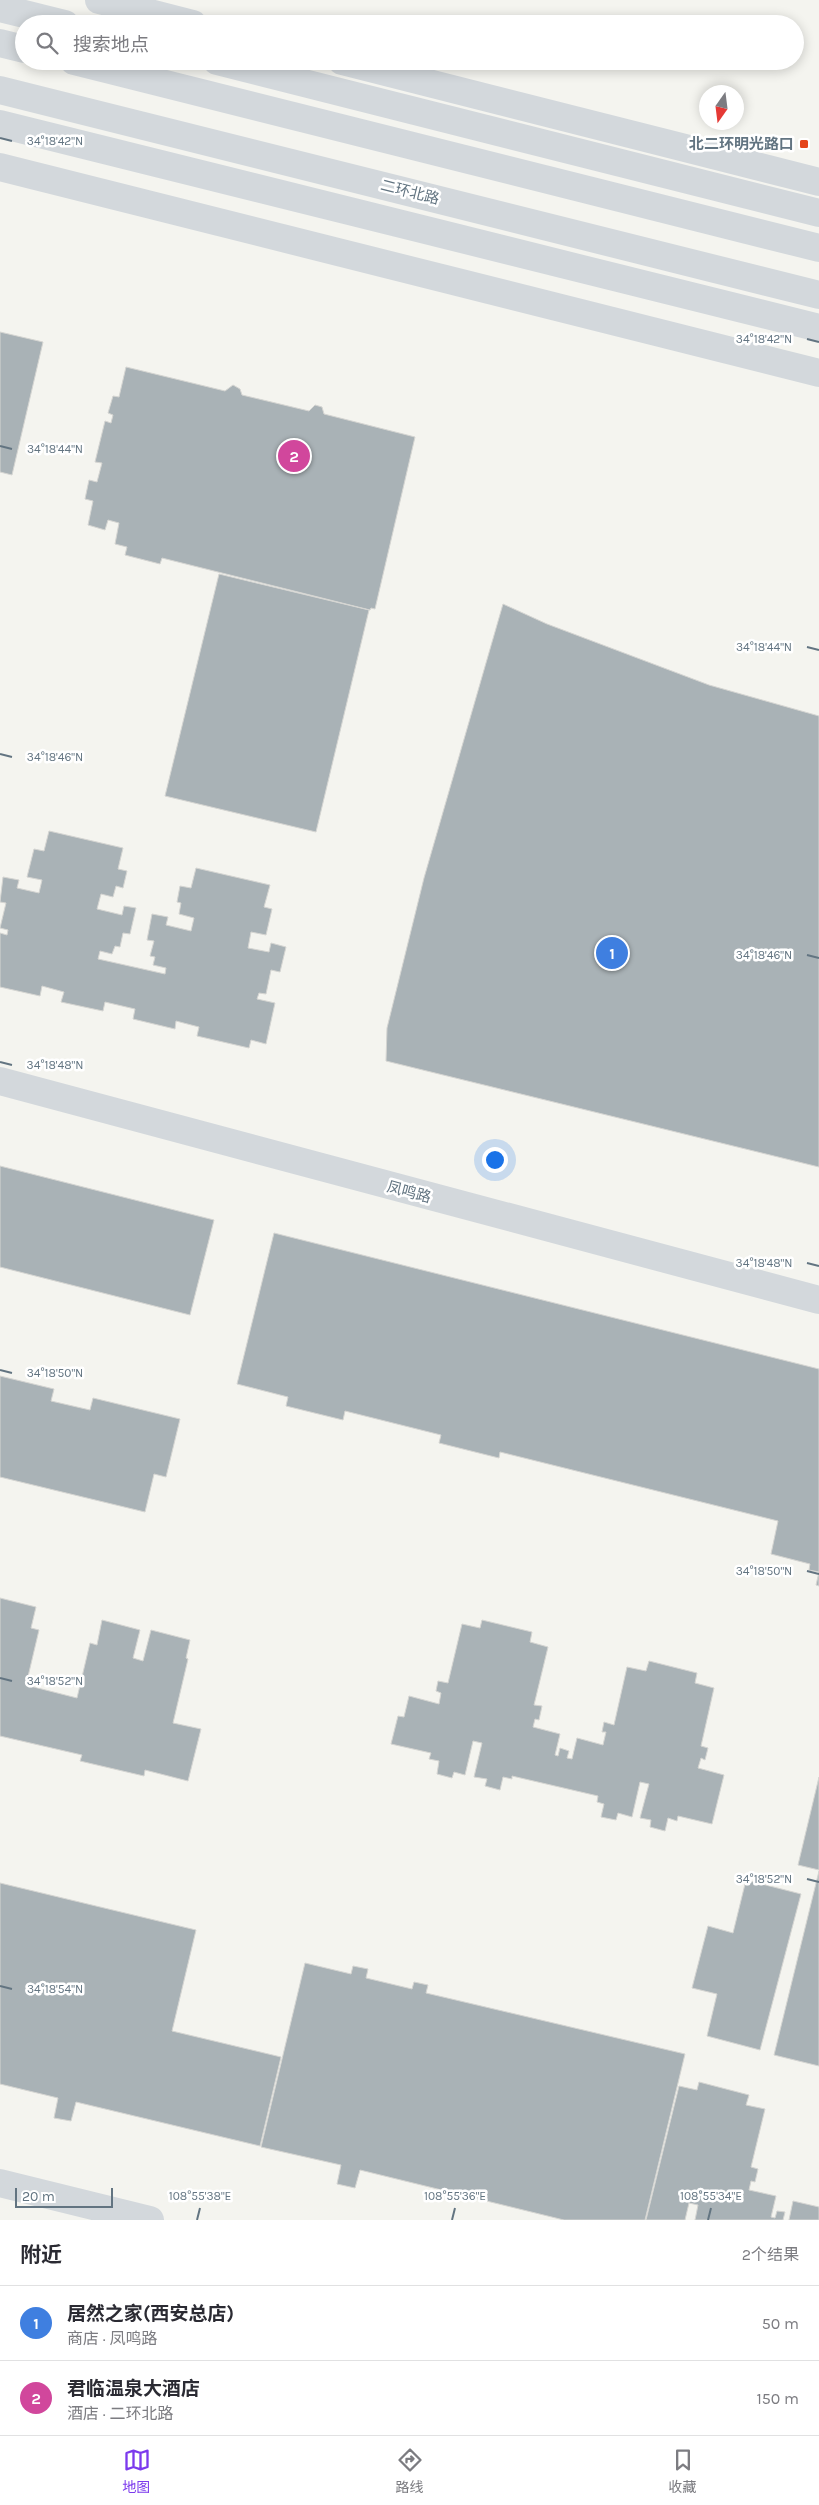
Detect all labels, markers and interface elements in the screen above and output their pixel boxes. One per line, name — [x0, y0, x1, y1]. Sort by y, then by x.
search box — [15, 15, 804, 70]
icon: search — [33, 29, 61, 57]
text: 搜索地点 — [73, 34, 149, 56]
north arrow — [699, 85, 744, 130]
text: 34°18'42"N — [27, 134, 83, 148]
place label: 北二环明光路口 — [689, 135, 794, 153]
marker: 北二环明光路口 — [798, 138, 810, 150]
street label: 二环北路 — [379, 176, 441, 208]
text: 34°18'42"N — [736, 332, 792, 346]
pin: 2 — [278, 437, 310, 475]
text: 34°18'44"N — [27, 442, 83, 456]
text: 34°18'44"N — [736, 640, 792, 654]
text: 34°18'46"N — [27, 750, 83, 764]
pin: 1 — [596, 934, 628, 972]
text: 34°18'46"N — [736, 948, 792, 962]
text: 34°18'48"N — [27, 1058, 83, 1072]
your location — [482, 1147, 508, 1173]
street label: 凤鸣路 — [385, 1177, 433, 1207]
text: 34°18'48"N — [736, 1256, 792, 1270]
text: 34°18'50"N — [27, 1366, 83, 1380]
text: 34°18'50"N — [736, 1564, 792, 1578]
text: 34°18'52"N — [27, 1674, 83, 1688]
text: 34°18'52"N — [736, 1872, 792, 1886]
text: 34°18'54"N — [27, 1982, 83, 1996]
scale bar — [15, 2185, 112, 2208]
text: 20 m — [22, 2188, 55, 2205]
text: 108°55'38"E — [169, 2189, 231, 2203]
text: 108°55'36"E — [424, 2189, 486, 2203]
text: 108°55'34"E — [680, 2189, 742, 2203]
text: 附近 — [20, 2243, 62, 2267]
text: 2个结果 — [742, 2245, 799, 2264]
text: 居然之家(西安总店) — [67, 2303, 234, 2325]
text: 1 — [33, 2314, 39, 2333]
text: 50 m — [762, 2314, 799, 2333]
text: 商店 · 凤鸣路 — [67, 2329, 157, 2348]
text: 君临温泉大酒店 — [67, 2378, 200, 2400]
text: 2 — [31, 2389, 41, 2408]
text: 150 m — [756, 2389, 799, 2408]
text: 酒店 · 二环北路 — [67, 2404, 173, 2423]
tab: 地图 — [123, 2446, 151, 2496]
tab: 路线 — [396, 2446, 424, 2496]
tab: 收藏 — [669, 2446, 697, 2496]

